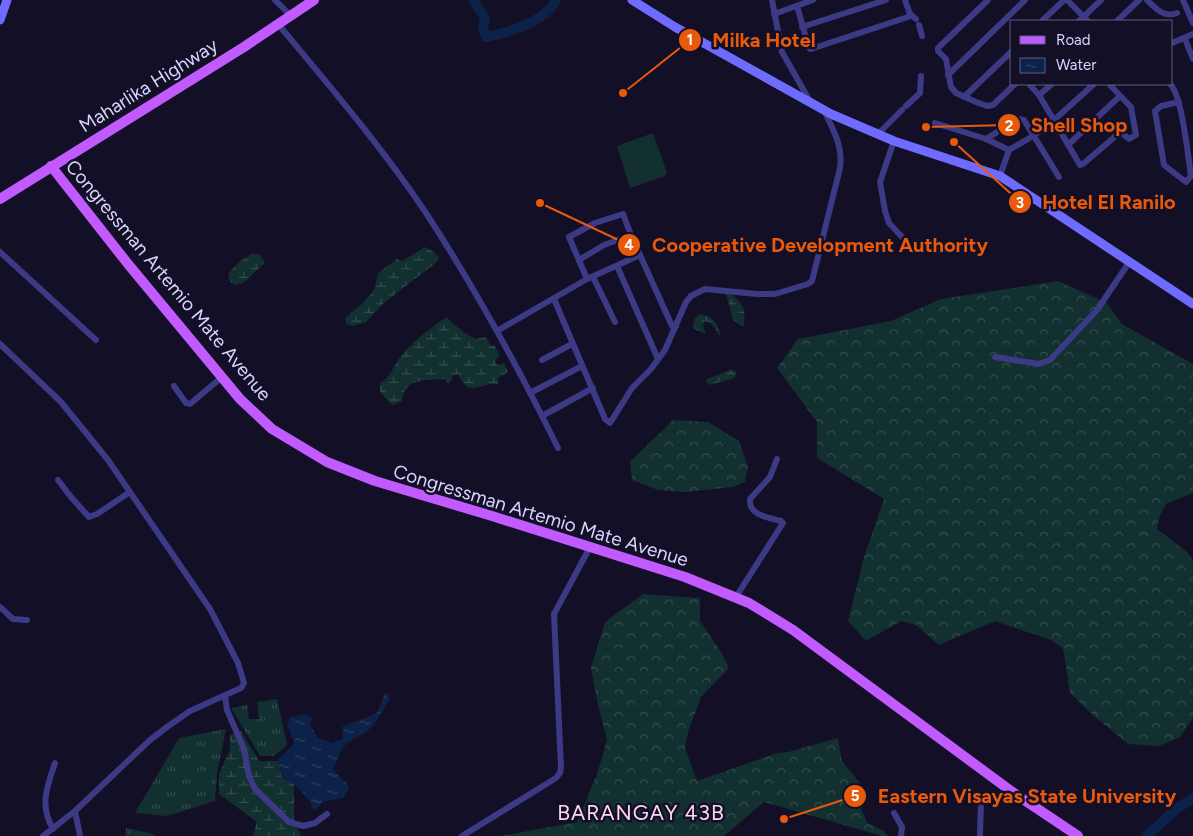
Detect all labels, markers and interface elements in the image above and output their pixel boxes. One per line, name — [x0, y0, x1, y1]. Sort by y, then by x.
legend — [1010, 20, 1173, 85]
callout: Milka Hotel — [677, 22, 826, 57]
text: Milka Hotel — [712, 28, 816, 52]
text: 1 — [687, 31, 693, 49]
text: Road — [1056, 31, 1091, 49]
street label: Maharlika Highway — [75, 34, 222, 137]
text: Water — [1056, 56, 1096, 74]
callout: Shell Shop — [996, 108, 1138, 143]
text: Shell Shop — [1031, 113, 1127, 137]
text: 2 — [1005, 117, 1014, 135]
street label: Congressman Artemio Mate Avenue — [61, 155, 276, 405]
callout: Hotel El Ranilo — [1008, 185, 1186, 220]
text: Hotel El Ranilo — [1042, 190, 1176, 214]
text: 3 — [1016, 194, 1024, 212]
callout: Cooperative Development Authority — [617, 227, 998, 262]
text: Cooperative Development Authority — [652, 233, 988, 257]
text: 4 — [624, 236, 634, 254]
street label: Congressman Artemio Mate Avenue — [390, 460, 691, 571]
callout: Eastern Visayas State University — [843, 778, 1186, 813]
text: Eastern Visayas State University — [878, 784, 1177, 808]
text: 5 — [851, 787, 860, 805]
district label: BARANGAY 43B — [557, 800, 725, 825]

